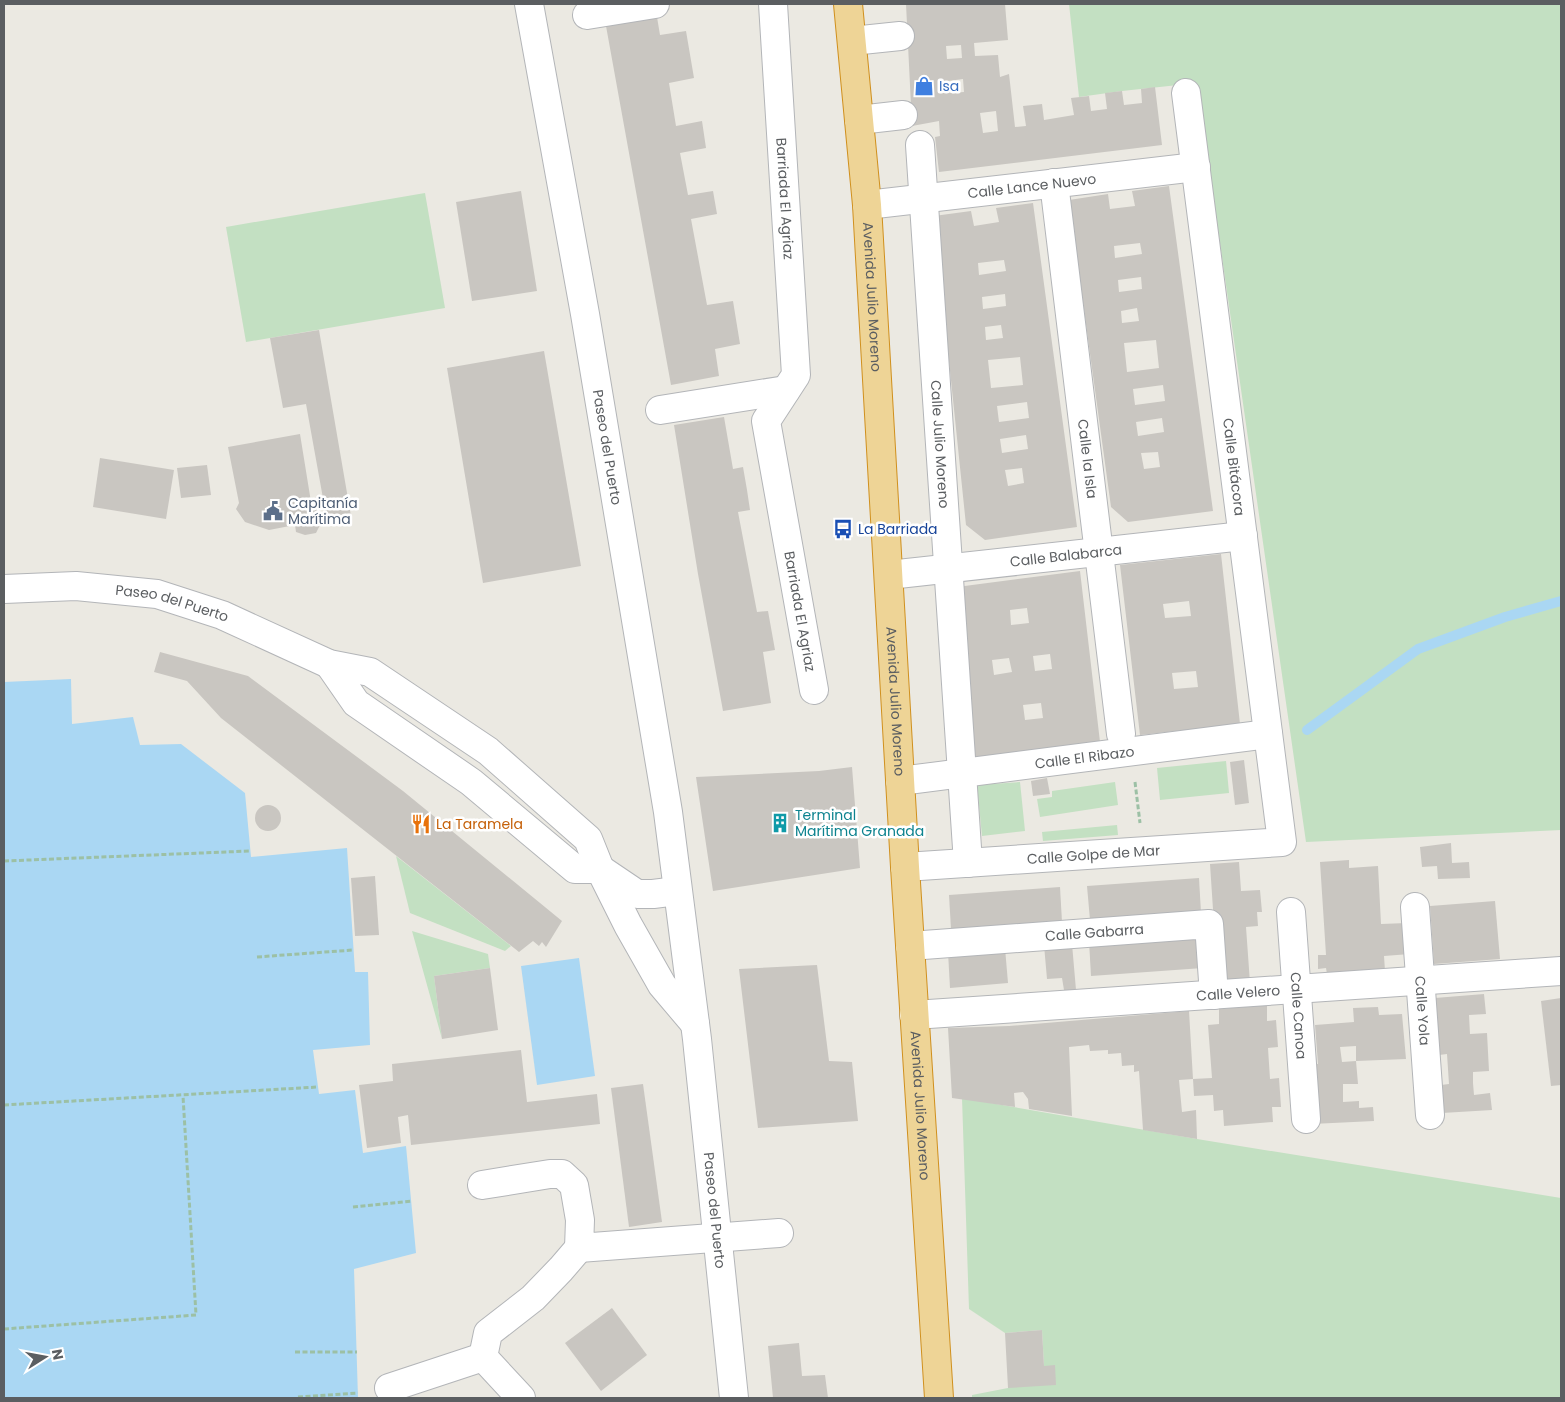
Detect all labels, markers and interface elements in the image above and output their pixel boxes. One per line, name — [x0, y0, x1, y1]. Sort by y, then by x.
shop icon: Isa — [913, 75, 935, 97]
place label: Isa — [939, 76, 959, 96]
street label: Barriada El Agriaz — [771, 137, 799, 260]
street label: Calle Lance Nuevo — [966, 169, 1097, 203]
street label: Avenida Julio Moreno — [858, 222, 887, 372]
street label: Calle Julio Moreno — [926, 380, 954, 509]
street label: Paseo del Puerto — [588, 388, 627, 506]
street label: Calle Bitácora — [1218, 417, 1250, 517]
street label: Calle la Isla — [1073, 418, 1102, 500]
place label: Capitanía Marítima — [288, 493, 358, 529]
public building icon: Capitanía Marítima — [262, 500, 284, 522]
bus stop icon: La Barriada — [832, 518, 854, 540]
place label: La Barriada — [858, 519, 938, 539]
street label: Calle Balabarca — [1009, 539, 1123, 572]
street label: Barriada El Agriaz — [779, 550, 821, 673]
street label: Paseo del Puerto — [114, 580, 232, 627]
street label: Avenida Julio Moreno — [881, 626, 910, 777]
street label: Calle El Ribazo — [1034, 741, 1136, 774]
place label: Terminal Marítima Granada — [795, 805, 924, 841]
building icon: Terminal Marítima Granada — [769, 812, 791, 834]
restaurant icon: La Taramela — [410, 813, 432, 835]
place label: La Taramela — [436, 814, 523, 834]
street label: Calle Golpe de Mar — [1026, 840, 1161, 869]
street label: Calle Gabarra — [1044, 919, 1145, 946]
street label: Calle Canoa — [1285, 971, 1312, 1060]
street label: Calle Yola — [1410, 975, 1435, 1046]
street label: Calle Velero — [1196, 980, 1281, 1006]
street label: Avenida Julio Moreno — [906, 1030, 935, 1181]
street label: Paseo del Puerto — [699, 1151, 731, 1269]
north arrow — [20, 1332, 70, 1382]
text: N — [47, 1347, 69, 1362]

